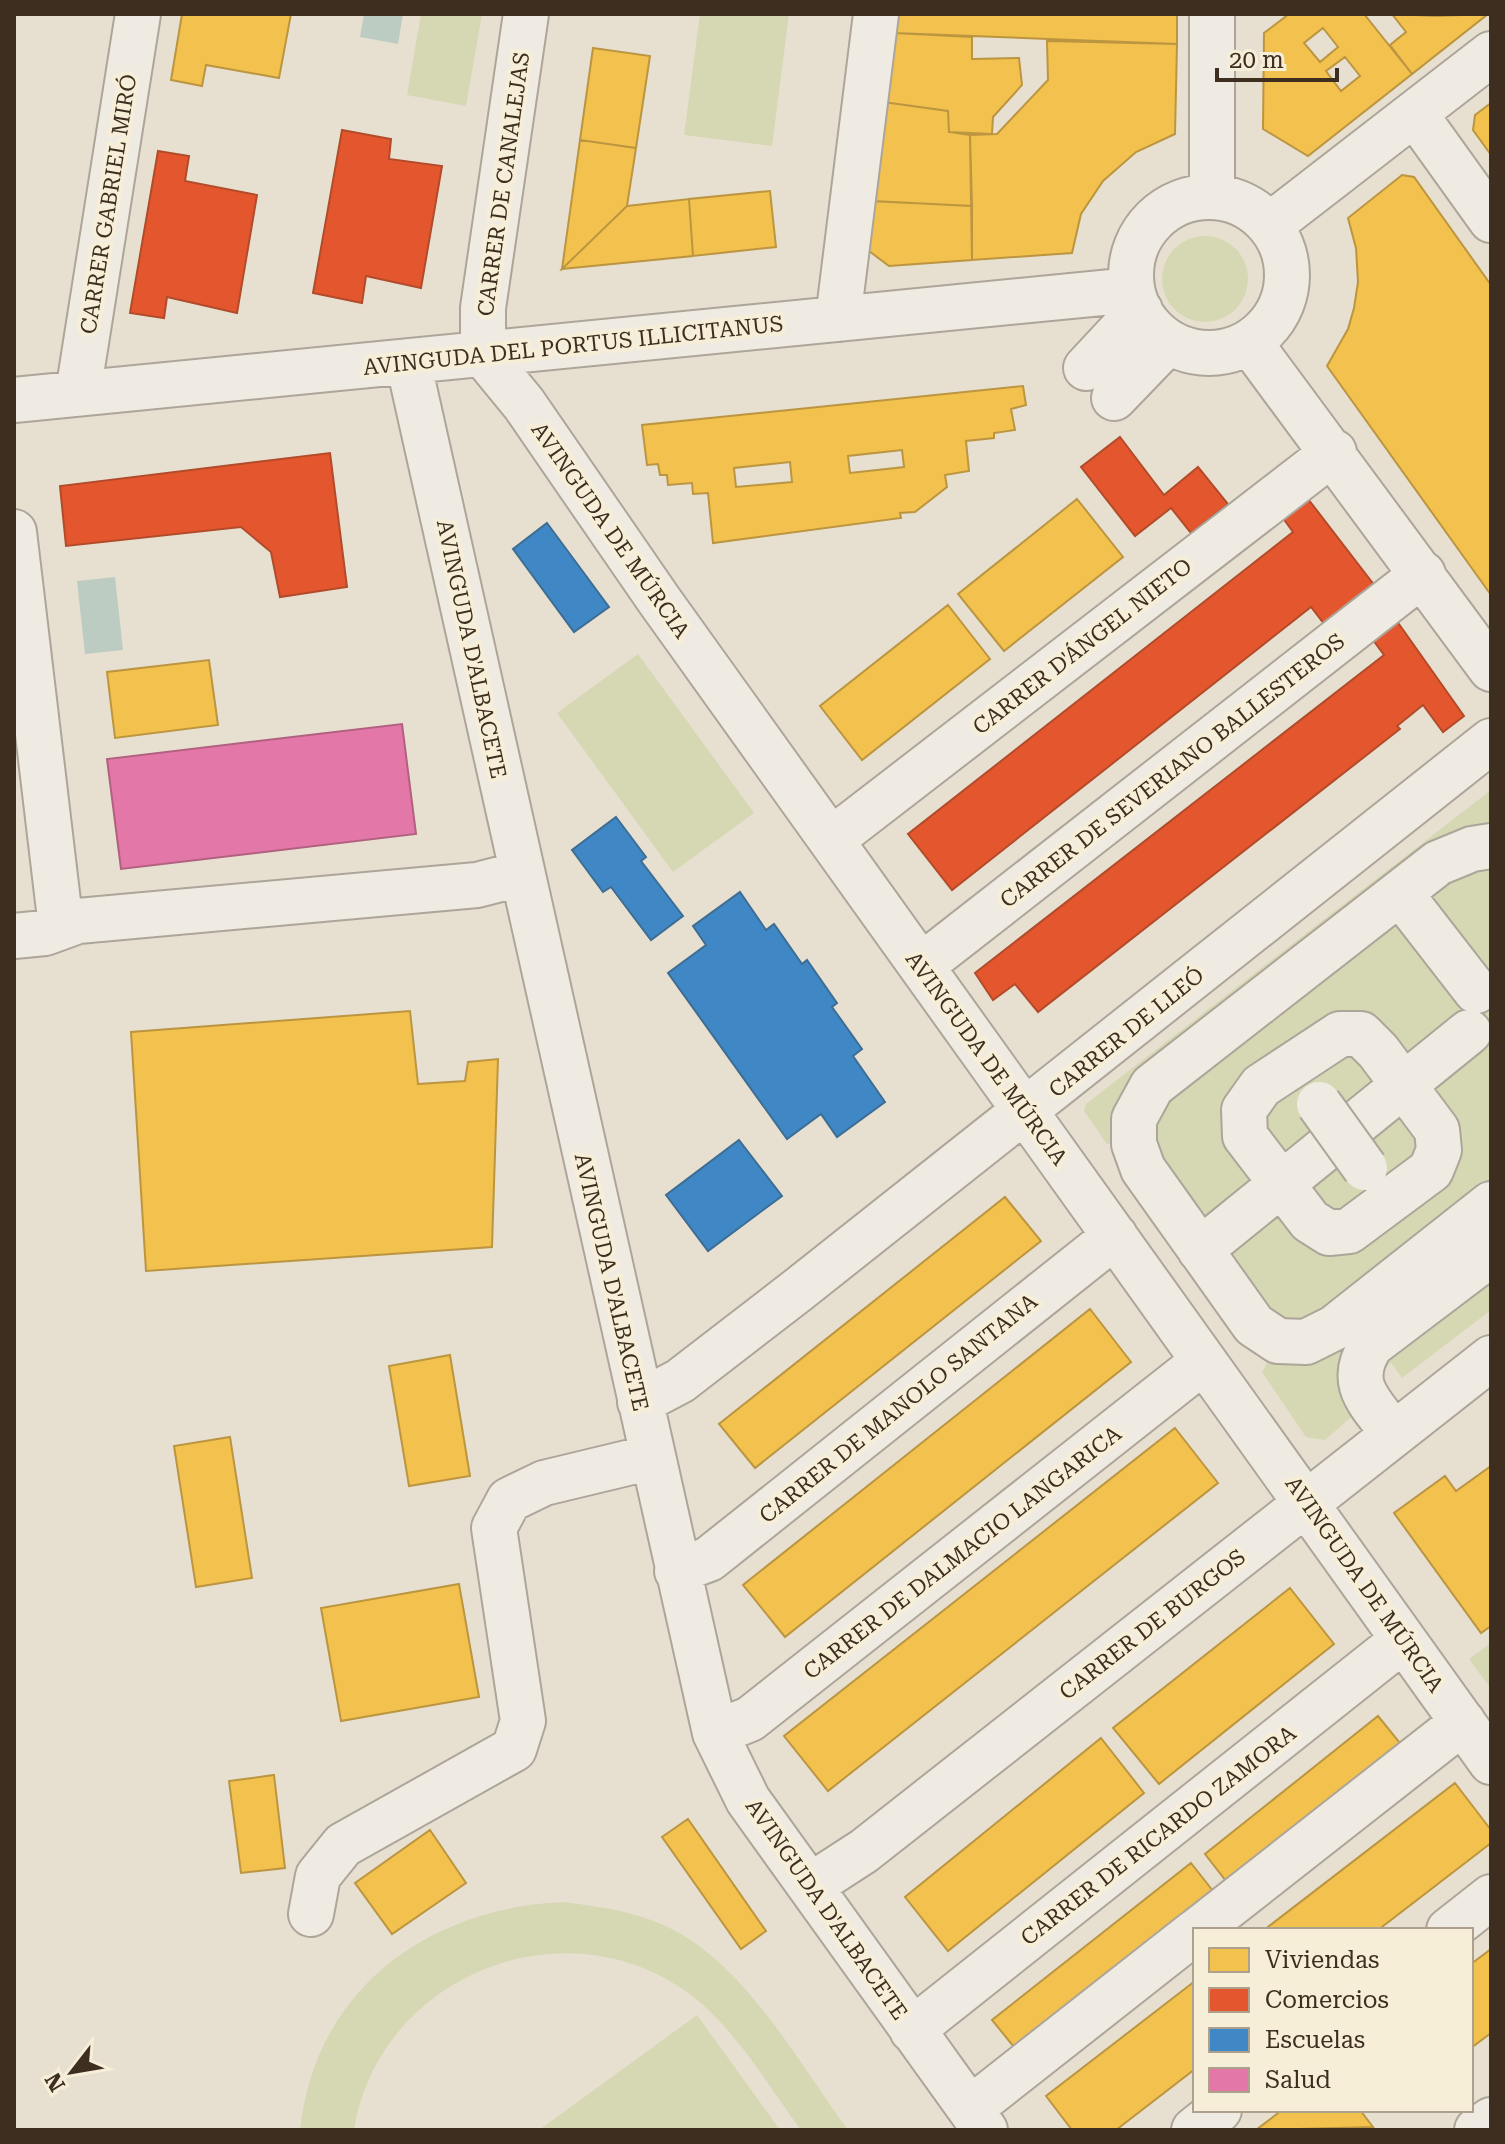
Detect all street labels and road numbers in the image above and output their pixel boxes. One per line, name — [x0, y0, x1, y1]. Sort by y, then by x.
street label: CARRER DE CANALEJAS — [473, 50, 534, 318]
street label: CARRER GABRIEL MIRÓ — [74, 72, 141, 336]
street label: AVINGUDA DEL PORTUS ILLICITANUS — [362, 311, 784, 380]
street label: AVINGUDA DE MÚRCIA — [526, 416, 697, 643]
street label: AVINGUDA D'ALBACETE — [432, 517, 511, 781]
street label: CARRER D'ÁNGEL NIETO — [967, 552, 1197, 740]
street label: CARRER DE SEVERIANO BALLESTEROS — [995, 628, 1349, 913]
street label: AVINGUDA DE MÚRCIA — [901, 946, 1074, 1170]
street label: CARRER DE LLEÓ — [1043, 961, 1209, 1103]
street label: AVINGUDA D'ALBACETE — [570, 1151, 653, 1413]
street label: CARRER DE MANOLO SANTANA — [754, 1288, 1043, 1528]
street label: CARRER DE DALMACIO LANGARICA — [799, 1420, 1126, 1684]
street label: AVINGUDA DE MÚRCIA — [1280, 1470, 1451, 1697]
street label: CARRER DE BURGOS — [1054, 1544, 1250, 1705]
street label: CARRER DE RICARDO ZAMORA — [1016, 1720, 1301, 1950]
street label: AVINGUDA D'ALBACETE — [741, 1794, 913, 2025]

